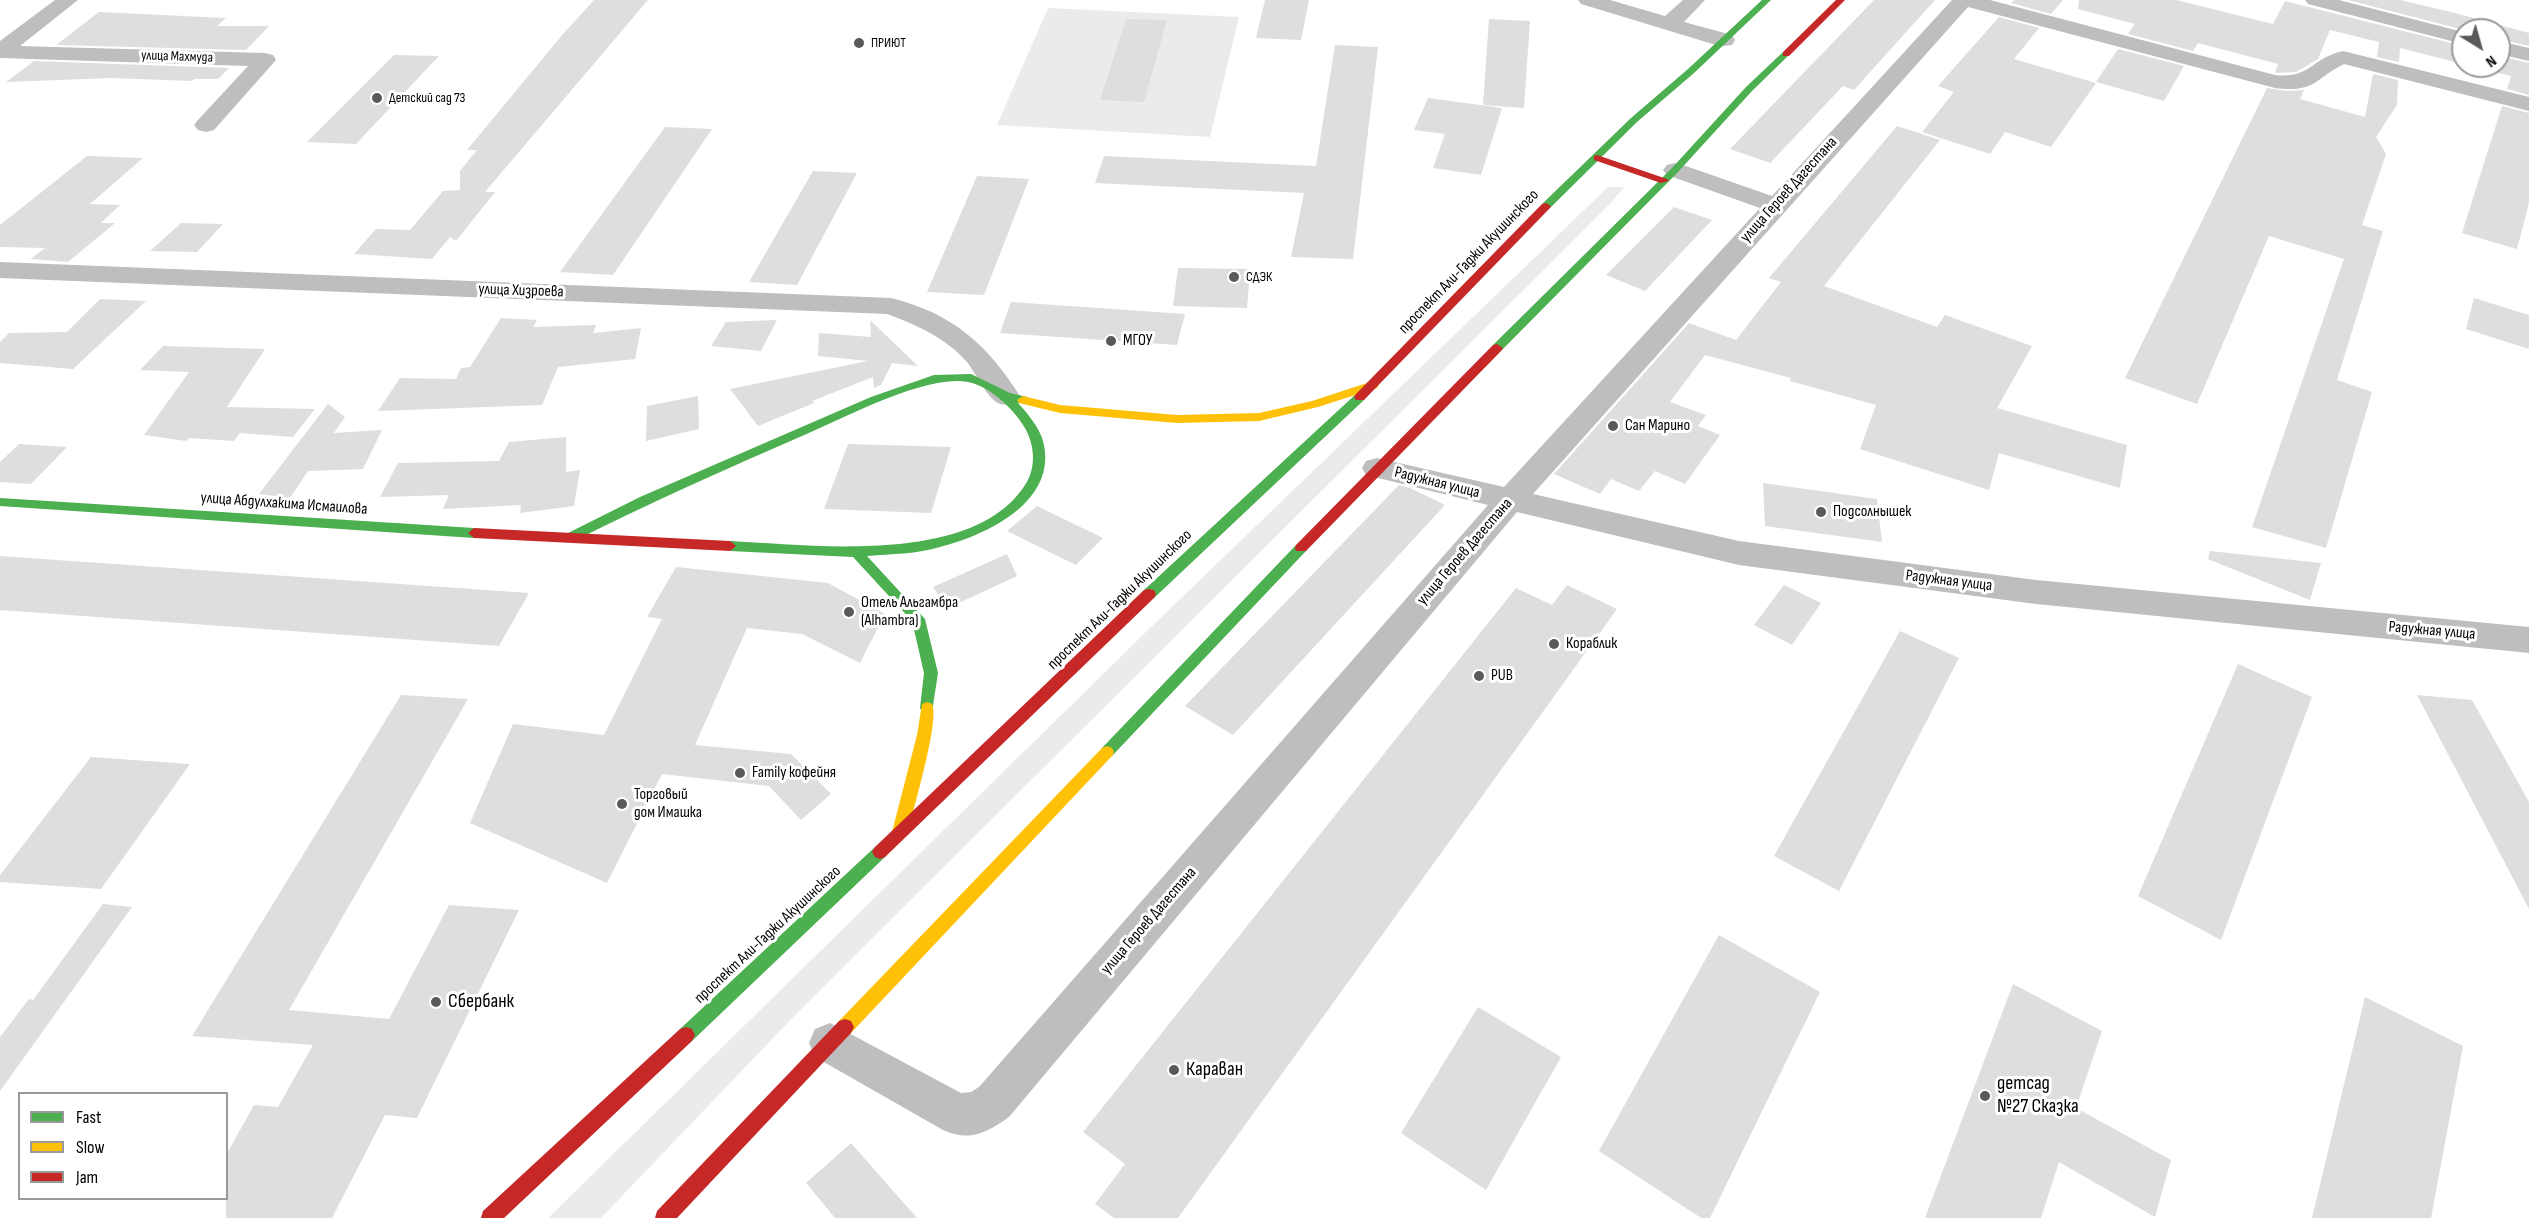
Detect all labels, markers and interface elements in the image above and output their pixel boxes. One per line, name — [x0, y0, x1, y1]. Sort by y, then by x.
north arrow — [2451, 18, 2511, 78]
place label: ПРИЮТ — [871, 35, 906, 51]
marker: ПРИЮТ — [852, 36, 866, 50]
street label: улица Махмуда — [141, 47, 213, 67]
text: N — [2482, 51, 2500, 71]
place label: Детский сад 73 — [389, 90, 465, 106]
marker: Детский сад 73 — [370, 91, 384, 105]
street label: улица Героев Дагестана — [1737, 133, 1841, 247]
street label: проспект Али-Гаджи Акушинского — [1395, 186, 1543, 338]
place label: СДЭК — [1246, 269, 1272, 285]
marker: СДЭК — [1227, 270, 1241, 284]
street label: улица Хизроева — [478, 280, 564, 302]
place label: МГОУ — [1123, 331, 1153, 351]
marker: МГОУ — [1104, 334, 1118, 348]
place label: Сан Марино — [1625, 416, 1690, 436]
marker: Сан Марино — [1606, 419, 1620, 433]
street label: Радужная улица — [1392, 463, 1482, 503]
street label: улица Абдулхакима Исмаилова — [200, 489, 368, 519]
street label: улица Героев Дагестана — [1413, 495, 1517, 609]
place label: Подсолнышек — [1833, 502, 1911, 522]
marker: Подсолнышек — [1814, 505, 1828, 519]
street label: проспект Али-Гаджи Акушинского — [1044, 526, 1196, 674]
street label: Радужная улица — [1905, 566, 1993, 596]
place label: Отель Альгамбра (Alhambra) — [861, 593, 958, 631]
marker: Отель Альгамбра (Alhambra) — [842, 605, 856, 619]
street label: Радужная улица — [2388, 618, 2476, 644]
place label: Кораблик — [1566, 634, 1617, 654]
marker: Кораблик — [1547, 637, 1561, 651]
place label: PUB — [1491, 666, 1513, 686]
marker: PUB — [1472, 669, 1486, 683]
place label: Family кофейня — [752, 763, 836, 783]
marker: Family кофейня — [733, 766, 747, 780]
place label: Торговый дом Имашка — [634, 785, 702, 823]
marker: Торговый дом Имашка — [615, 797, 629, 811]
street label: проспект Али-Гаджи Акушинского — [691, 862, 845, 1008]
street label: улица Героев Дагестана — [1097, 864, 1201, 978]
place label: Сбербанк — [448, 990, 514, 1014]
marker: Сбербанк — [429, 995, 443, 1009]
place label: Караван — [1186, 1058, 1243, 1082]
marker: Караван — [1167, 1063, 1181, 1077]
place label: детсад №27 Сказка — [1997, 1072, 2079, 1119]
marker: детсад №27 Сказка — [1978, 1089, 1992, 1103]
legend — [18, 1092, 228, 1200]
text: Fast — [76, 1107, 101, 1128]
text: Slow — [76, 1137, 105, 1158]
text: Jam — [76, 1167, 98, 1188]

